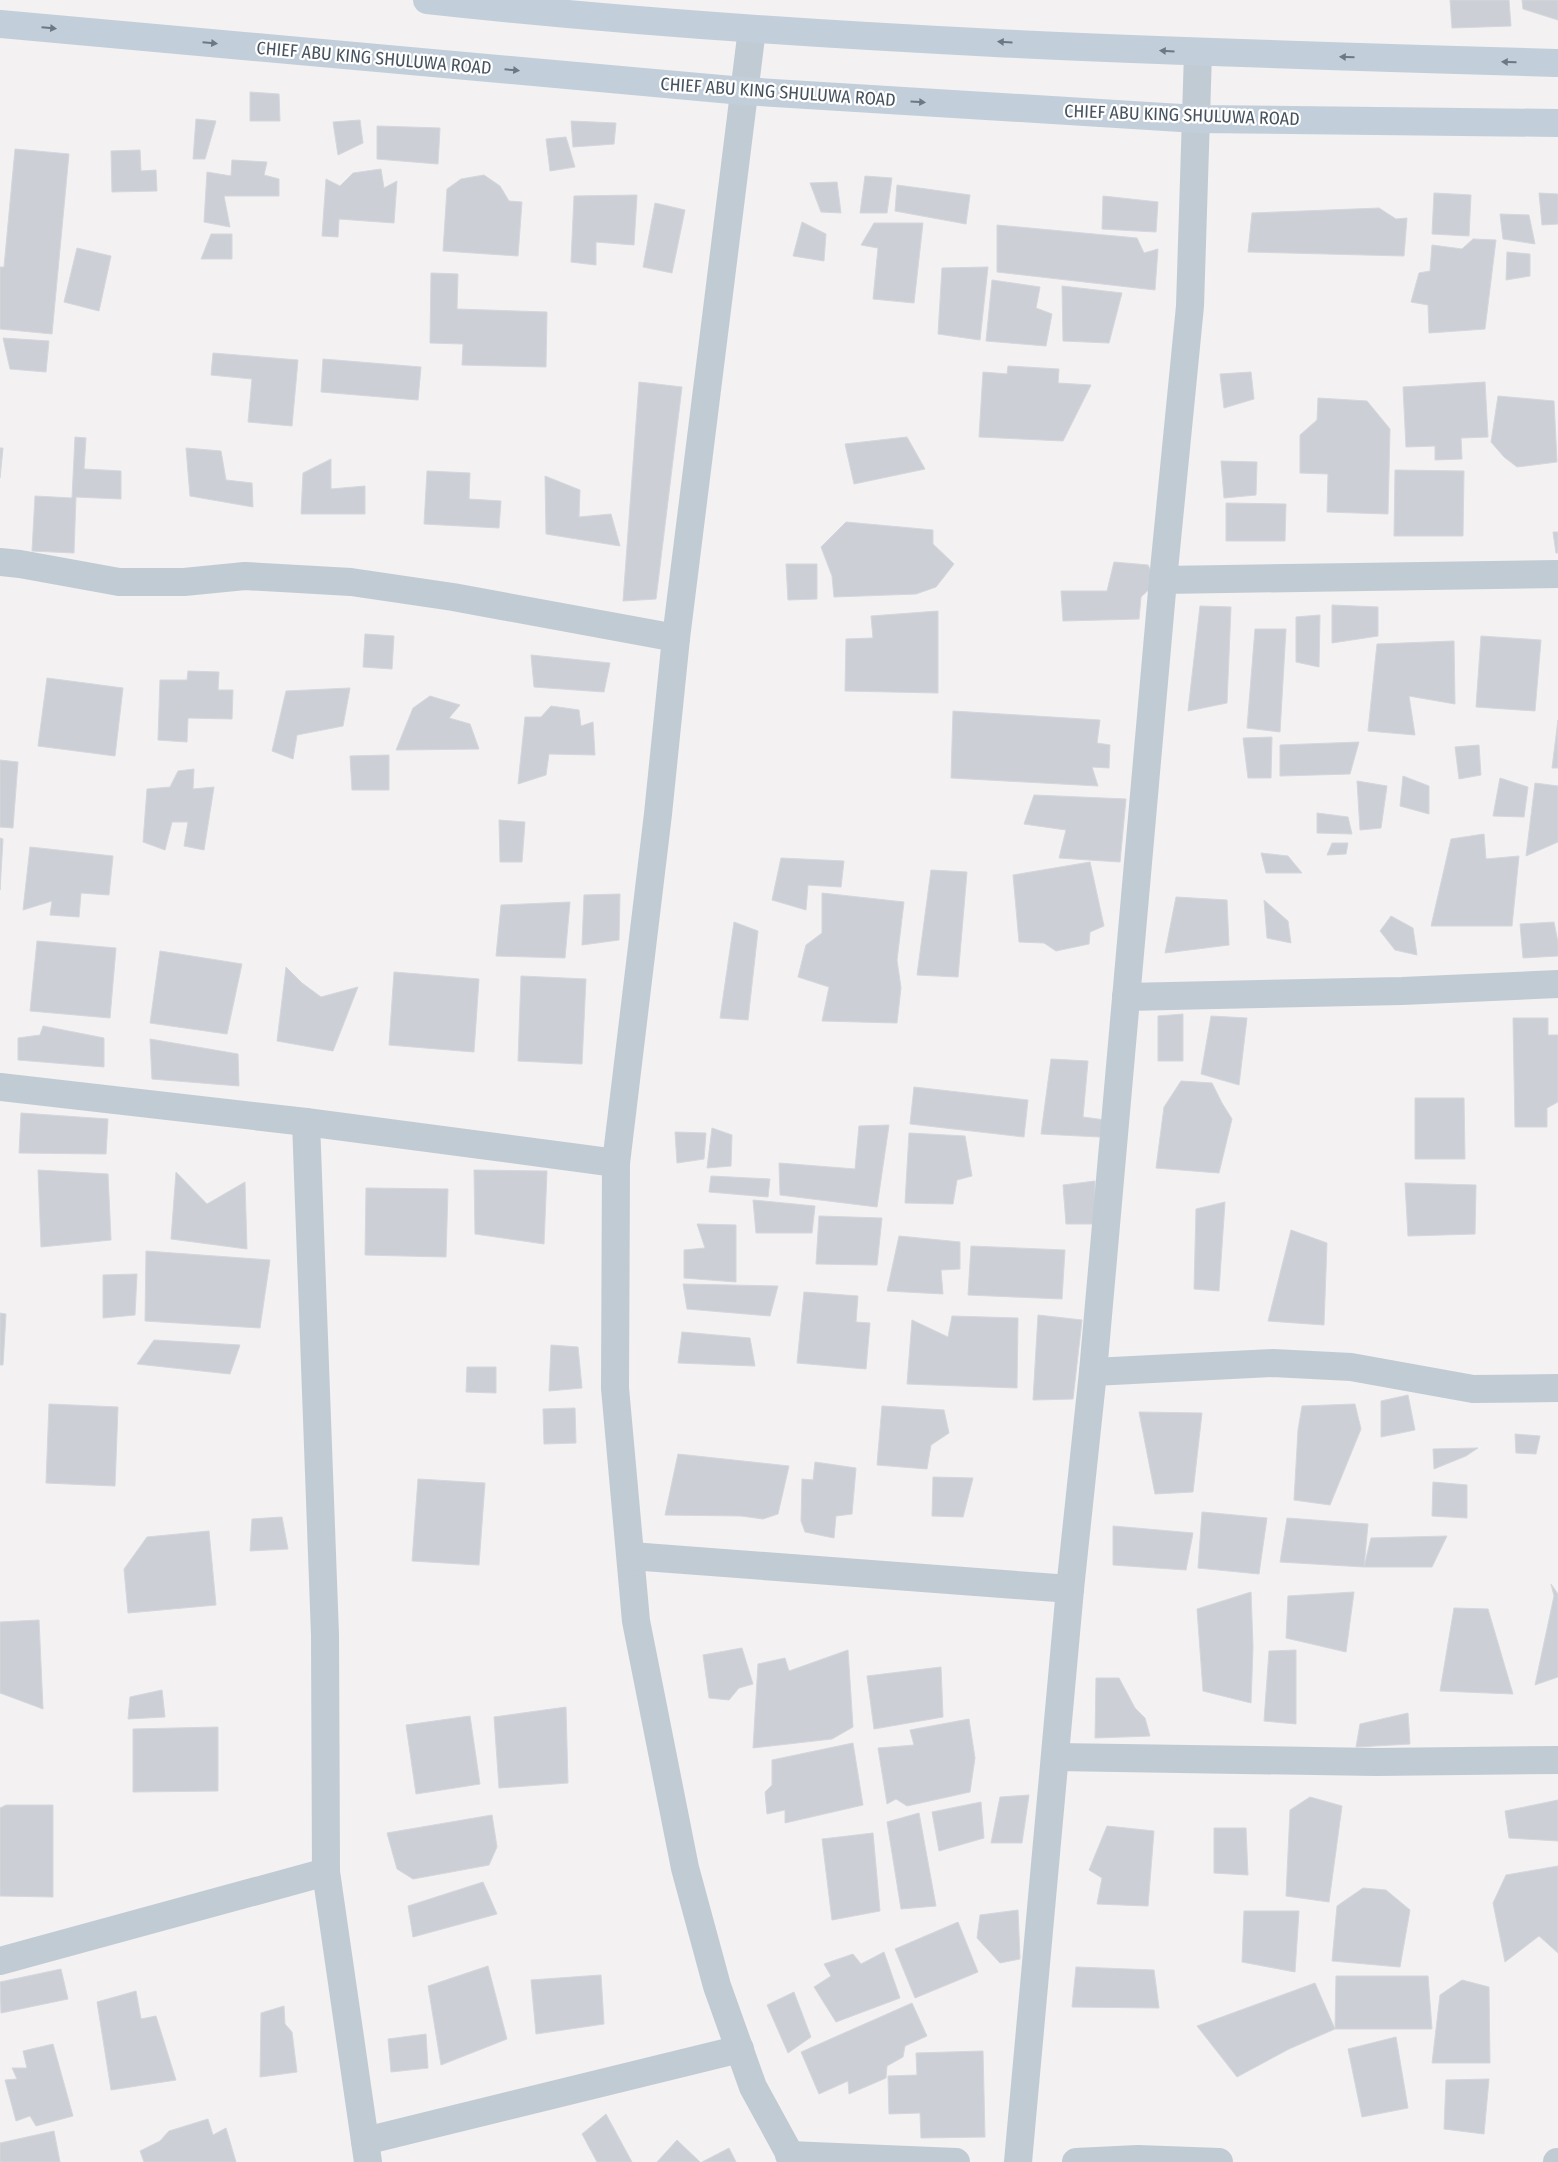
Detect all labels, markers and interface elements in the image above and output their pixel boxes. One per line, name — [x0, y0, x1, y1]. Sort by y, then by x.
one-way arrow — [41, 24, 57, 32]
street label: CHIEF ABU KING SHULUWA ROAD — [256, 37, 492, 79]
one-way arrow — [996, 38, 1012, 46]
one-way arrow — [203, 39, 219, 47]
one-way arrow — [1159, 47, 1175, 55]
one-way arrow — [1339, 53, 1355, 61]
one-way arrow — [1501, 57, 1517, 65]
one-way arrow — [504, 66, 520, 74]
street label: CHIEF ABU KING SHULUWA ROAD — [660, 73, 896, 111]
one-way arrow — [910, 98, 926, 106]
street label: CHIEF ABU KING SHULUWA ROAD — [1064, 100, 1300, 130]

